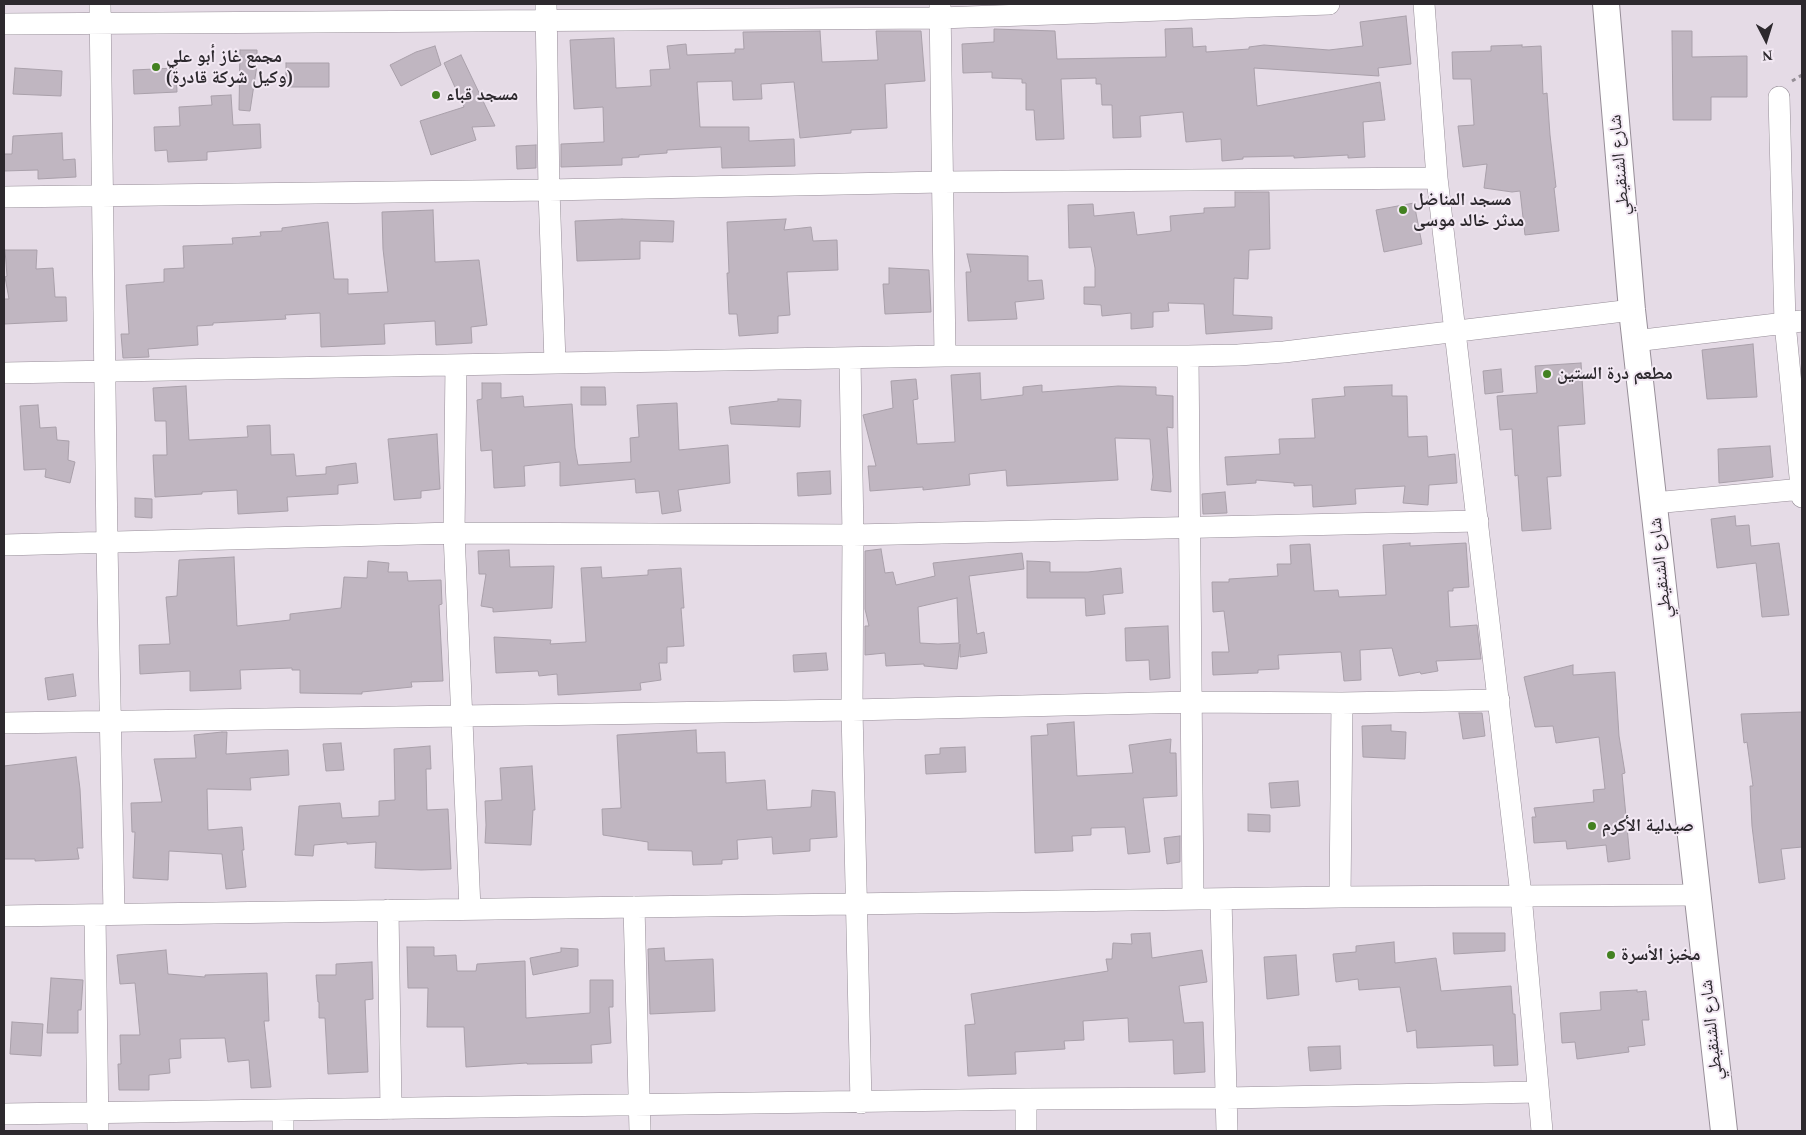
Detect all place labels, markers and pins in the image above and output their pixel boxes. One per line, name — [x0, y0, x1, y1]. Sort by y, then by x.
place label: مجمع غاز أبو علي (وكيل شركة قادرة) — [166, 46, 293, 88]
marker: مجمع غاز أبو علي (وكيل شركة قادرة) — [150, 61, 162, 73]
place label: مسجد قباء — [446, 84, 518, 106]
marker: مسجد قباء — [430, 89, 442, 101]
place label: مسجد المناضل مدثر خالد موسى — [1413, 189, 1524, 232]
marker: مسجد المناضل مدثر خالد موسى — [1397, 204, 1409, 216]
place label: مطعم درة الستين — [1557, 363, 1673, 385]
marker: مطعم درة الستين — [1541, 368, 1553, 380]
place label: صيدلية الأكرم — [1602, 815, 1694, 837]
marker: صيدلية الأكرم — [1586, 820, 1598, 832]
place label: مخبز الأسرة — [1621, 944, 1701, 966]
marker: مخبز الأسرة — [1605, 949, 1617, 961]

